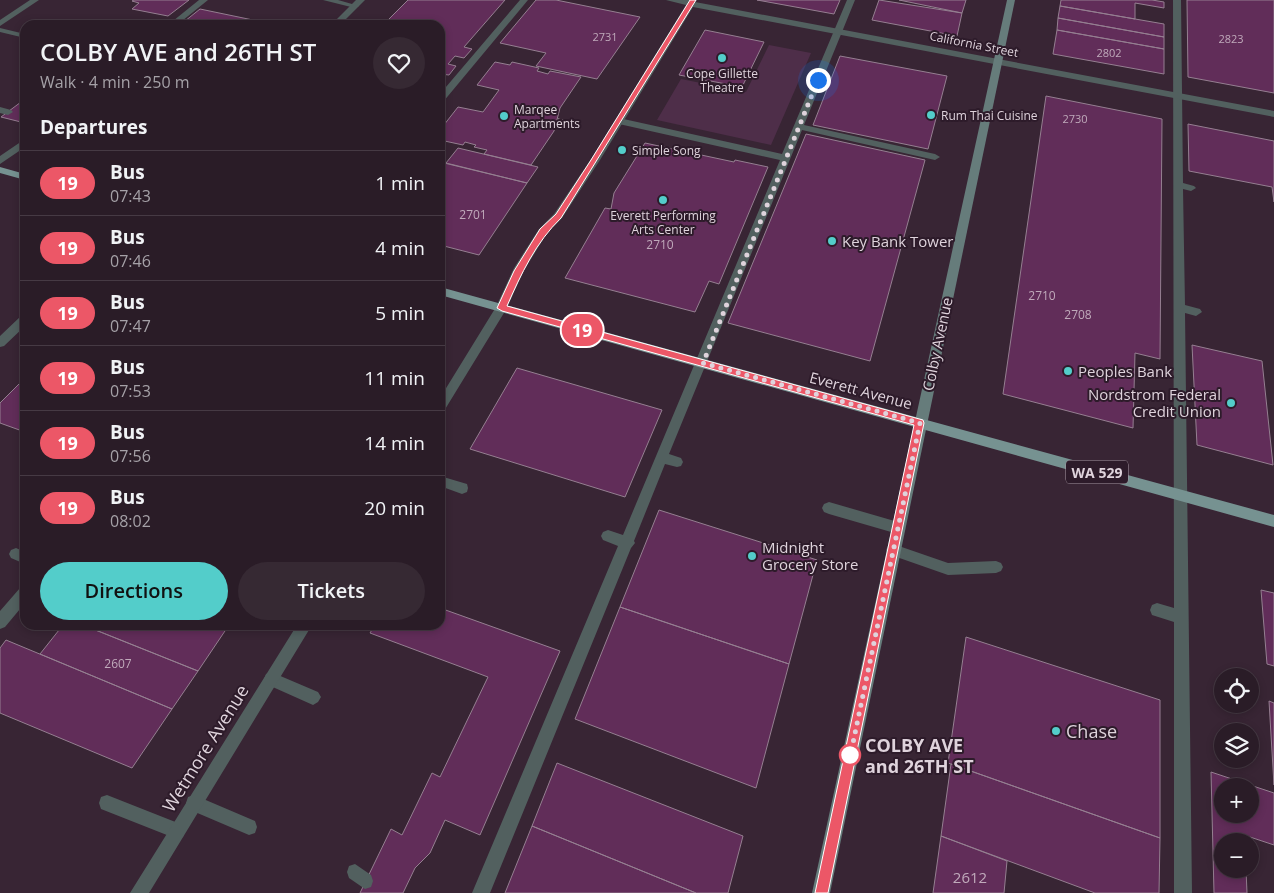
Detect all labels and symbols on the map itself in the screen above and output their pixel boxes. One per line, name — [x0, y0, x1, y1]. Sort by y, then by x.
street label: California Street — [928, 27, 1020, 61]
house number: 2731 — [592, 29, 618, 44]
house number: 2823 — [1218, 31, 1244, 46]
house number: 2802 — [1096, 45, 1122, 60]
marker: Cope Gillette Theatre — [716, 52, 728, 64]
place label: Cope Gillette Theatre — [686, 65, 758, 96]
your location — [806, 68, 831, 93]
place label: Marqee Apartments — [514, 101, 580, 132]
place label: Rum Thai Cuisine — [941, 107, 1038, 124]
marker: Rum Thai Cuisine — [925, 109, 937, 121]
marker: Marqee Apartments — [498, 110, 510, 122]
house number: 2730 — [1062, 111, 1088, 126]
place label: Simple Song — [632, 142, 701, 159]
marker: Simple Song — [616, 144, 628, 156]
marker: Everett Performing Arts Center — [657, 194, 669, 206]
house number: 2701 — [459, 206, 487, 223]
place label: Everett Performing Arts Center — [610, 207, 716, 238]
place label: Key Bank Tower — [842, 231, 953, 251]
marker: Key Bank Tower — [826, 235, 838, 247]
house number: 2710 — [646, 236, 674, 253]
house number: 2710 — [1028, 287, 1056, 304]
street label: Colby Avenue — [917, 295, 957, 393]
house number: 2708 — [1064, 306, 1092, 323]
line badge: 19 — [560, 314, 604, 346]
place label: Peoples Bank — [1078, 361, 1172, 381]
marker: Peoples Bank — [1062, 365, 1074, 377]
street label: Everett Avenue — [807, 367, 915, 413]
place label: Nordstrom Federal Credit Union — [1088, 384, 1221, 421]
marker: Nordstrom Federal Credit Union — [1225, 397, 1237, 409]
road number: WA 529 — [1066, 461, 1128, 484]
place label: Midnight Grocery Store — [762, 537, 858, 574]
marker: Midnight Grocery Store — [746, 550, 758, 562]
house number: 2607 — [104, 655, 132, 672]
street label: Wetmore Avenue — [156, 680, 254, 816]
place label: Chase — [1066, 719, 1117, 743]
marker: Chase — [1050, 725, 1062, 737]
place label: COLBY AVE and 26TH ST — [865, 733, 974, 778]
marker: COLBY AVE and 26TH ST — [839, 744, 861, 766]
house number: 2612 — [953, 867, 987, 887]

